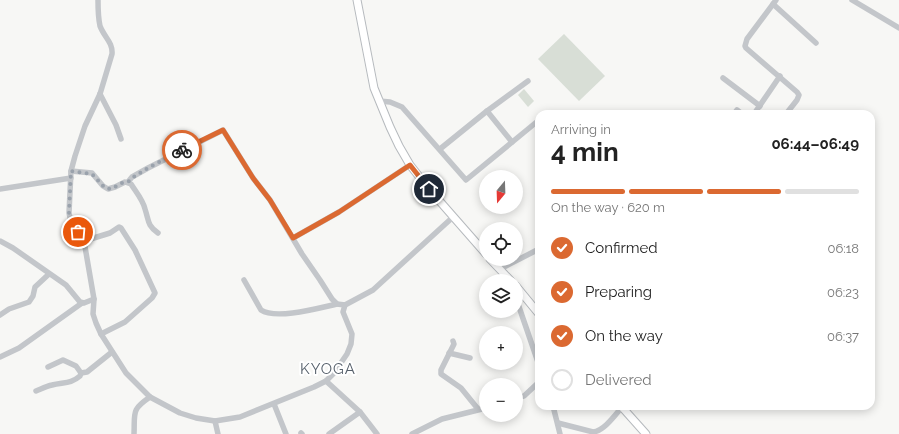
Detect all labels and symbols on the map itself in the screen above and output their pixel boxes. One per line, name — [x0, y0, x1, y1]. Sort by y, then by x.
courier — [162, 130, 202, 170]
north arrow — [479, 170, 523, 214]
pin — [412, 172, 446, 206]
pin — [61, 215, 95, 249]
district label: KYOGA — [300, 360, 356, 378]

